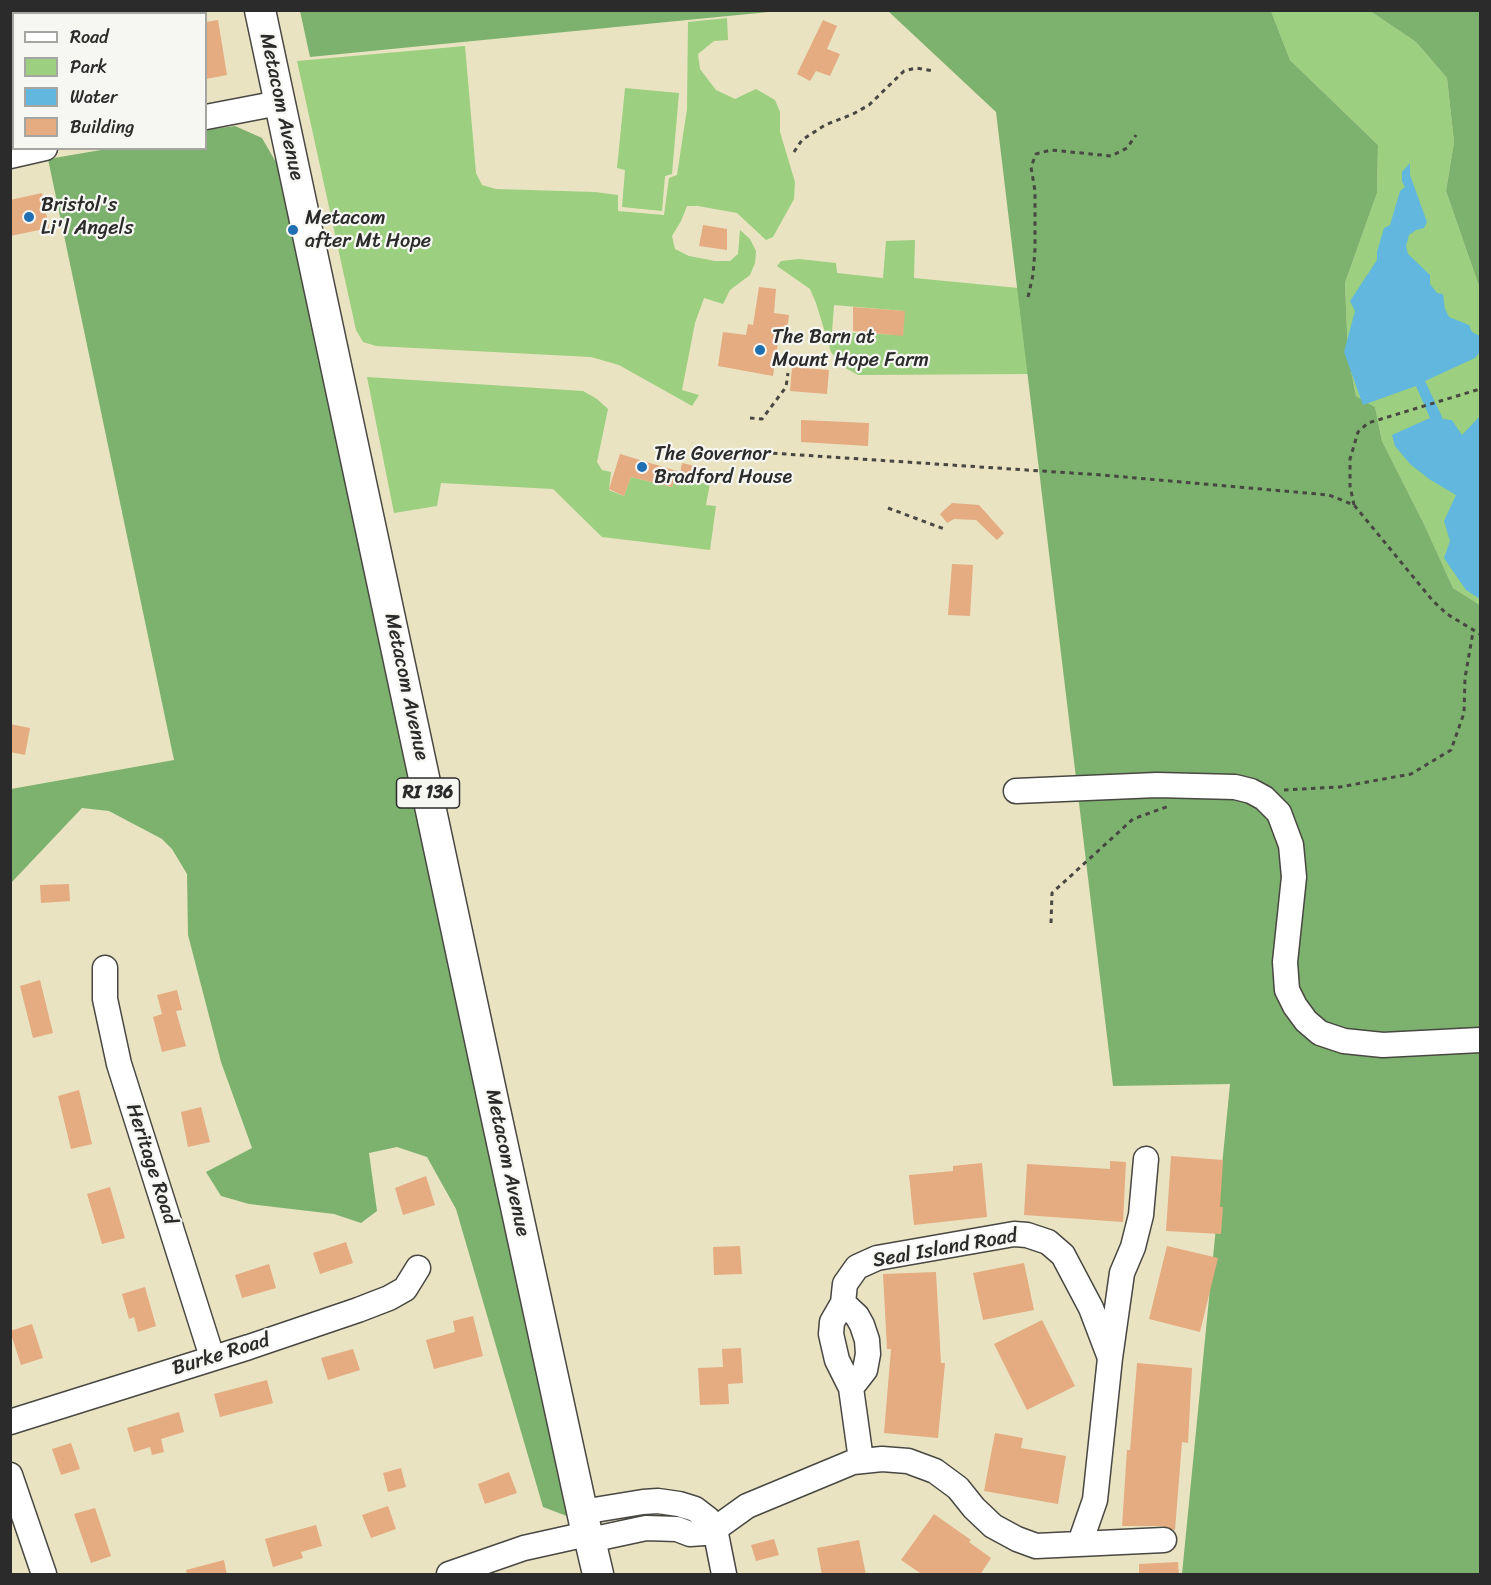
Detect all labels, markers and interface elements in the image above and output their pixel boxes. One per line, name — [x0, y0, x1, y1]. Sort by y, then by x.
legend — [12, 12, 207, 150]
text: Road — [70, 21, 109, 53]
street label: Metacom Avenue — [254, 31, 308, 183]
text: Park — [70, 51, 107, 83]
text: Water — [70, 81, 117, 113]
text: Building — [70, 111, 134, 143]
place label: Bristol's Li'l Angels — [41, 194, 133, 241]
place label: Metacom after Mt Hope — [305, 207, 431, 254]
marker: Bristol's Li'l Angels — [22, 210, 36, 224]
marker: Metacom after Mt Hope — [286, 223, 300, 237]
place label: The Barn at Mount Hope Farm — [772, 326, 929, 373]
marker: The Barn at Mount Hope Farm — [753, 343, 767, 357]
place label: The Governor Bradford House — [654, 443, 792, 490]
marker: The Governor Bradford House — [635, 460, 649, 474]
street label: Metacom Avenue — [379, 611, 433, 763]
road number: RI 136 — [396, 778, 460, 808]
street label: Metacom Avenue — [480, 1087, 534, 1239]
street label: Heritage Road — [120, 1101, 182, 1227]
street label: Seal Island Road — [871, 1224, 1019, 1274]
street label: Burke Road — [169, 1329, 273, 1381]

